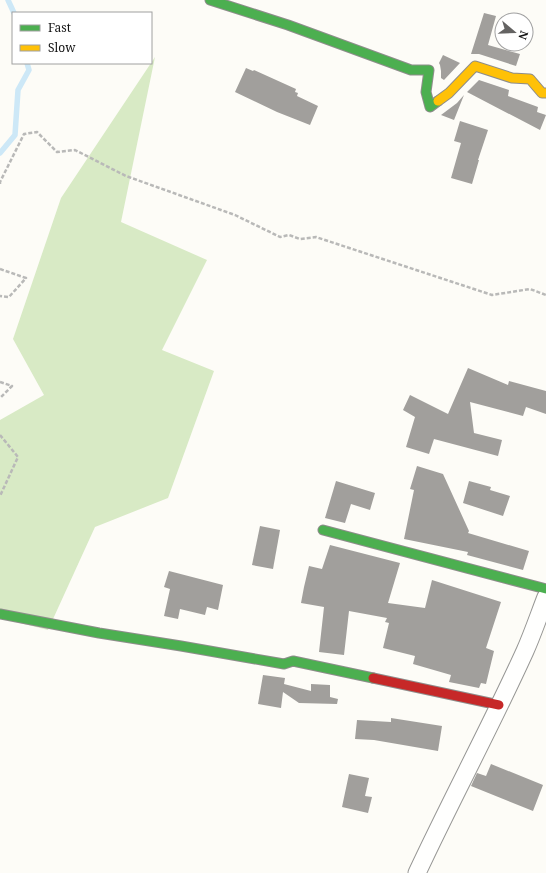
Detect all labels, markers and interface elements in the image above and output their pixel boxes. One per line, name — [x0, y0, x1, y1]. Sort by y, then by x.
legend — [12, 12, 152, 64]
north arrow — [494, 12, 534, 52]
text: Fast — [48, 19, 71, 36]
text: N — [515, 29, 532, 42]
text: Slow — [48, 39, 76, 56]

